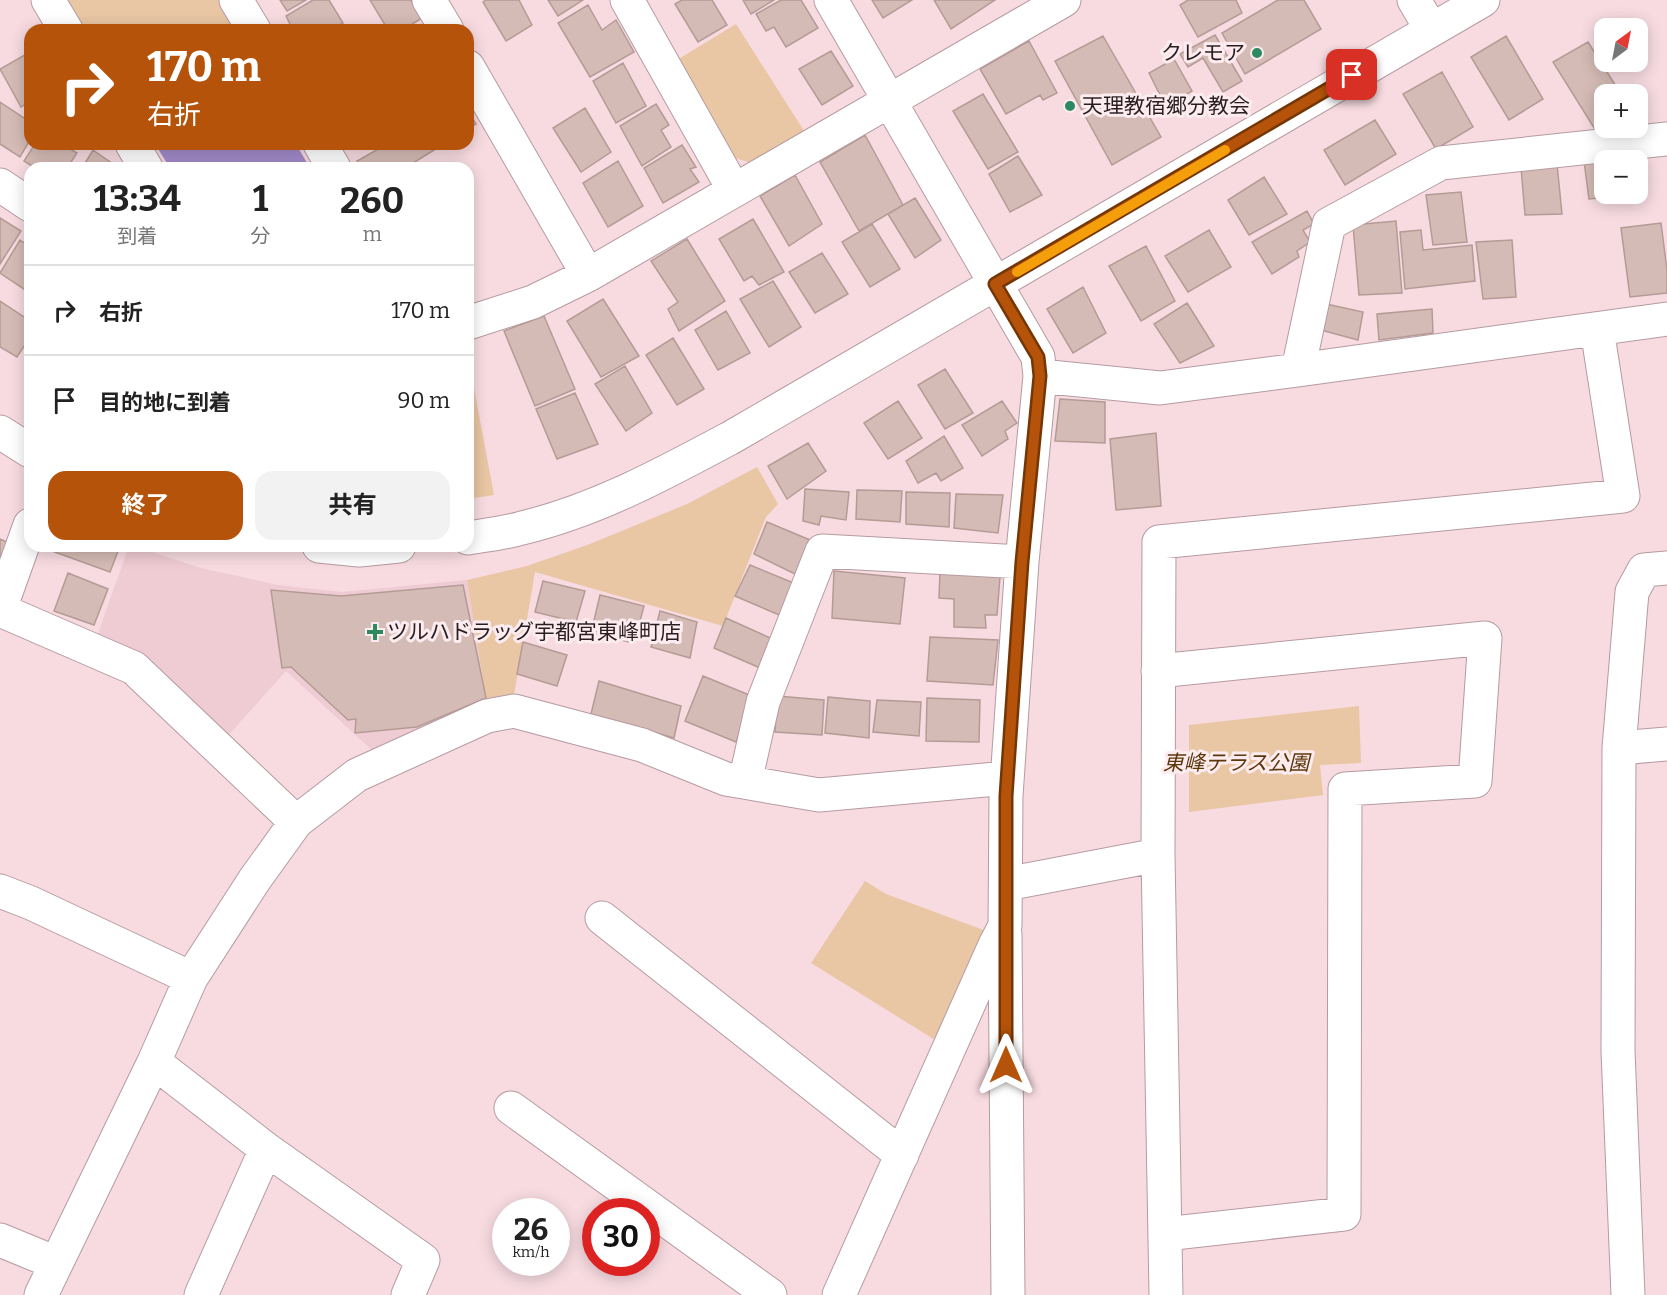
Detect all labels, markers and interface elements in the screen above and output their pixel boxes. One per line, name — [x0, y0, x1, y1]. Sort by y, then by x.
north arrow — [1594, 18, 1648, 72]
map controls — [1594, 18, 1648, 204]
place label: クレモア — [1161, 40, 1245, 66]
text: 170 m — [147, 42, 261, 92]
marker: クレモア — [1250, 46, 1264, 60]
icon: right — [48, 48, 126, 126]
pin — [1326, 49, 1377, 100]
icon: arrive — [1335, 58, 1368, 91]
button: + — [1594, 84, 1648, 138]
place label: 天理教宿郷分教会 — [1082, 93, 1250, 119]
text: 右折 — [147, 99, 201, 131]
marker: 天理教宿郷分教会 — [1063, 99, 1077, 113]
button: − — [1594, 150, 1648, 204]
text: 13:34 — [94, 177, 181, 221]
text: 1 — [253, 177, 268, 221]
text: 260 — [340, 179, 404, 223]
text: m — [363, 222, 382, 246]
text: 到着 — [117, 224, 157, 248]
text: 分 — [250, 224, 270, 248]
icon: right — [48, 294, 81, 327]
text: 170 m — [391, 297, 450, 324]
text: 右折 — [99, 299, 143, 326]
icon: arrive — [48, 384, 81, 417]
text: 90 m — [398, 387, 450, 414]
text: 目的地に到着 — [99, 389, 231, 416]
button: 終了 — [48, 471, 243, 540]
button: 共有 — [255, 471, 450, 540]
place label: ツルハドラッグ宇都宮東峰町店 — [387, 619, 681, 645]
marker: ツルハドラッグ宇都宮東峰町店 — [368, 625, 382, 639]
park label: 東峰テラス公園 — [1163, 750, 1312, 776]
position arrow — [974, 1033, 1038, 1097]
speed limit sign: 30 — [582, 1198, 660, 1276]
text: 26 — [514, 1212, 548, 1248]
text: km/h — [512, 1243, 550, 1261]

